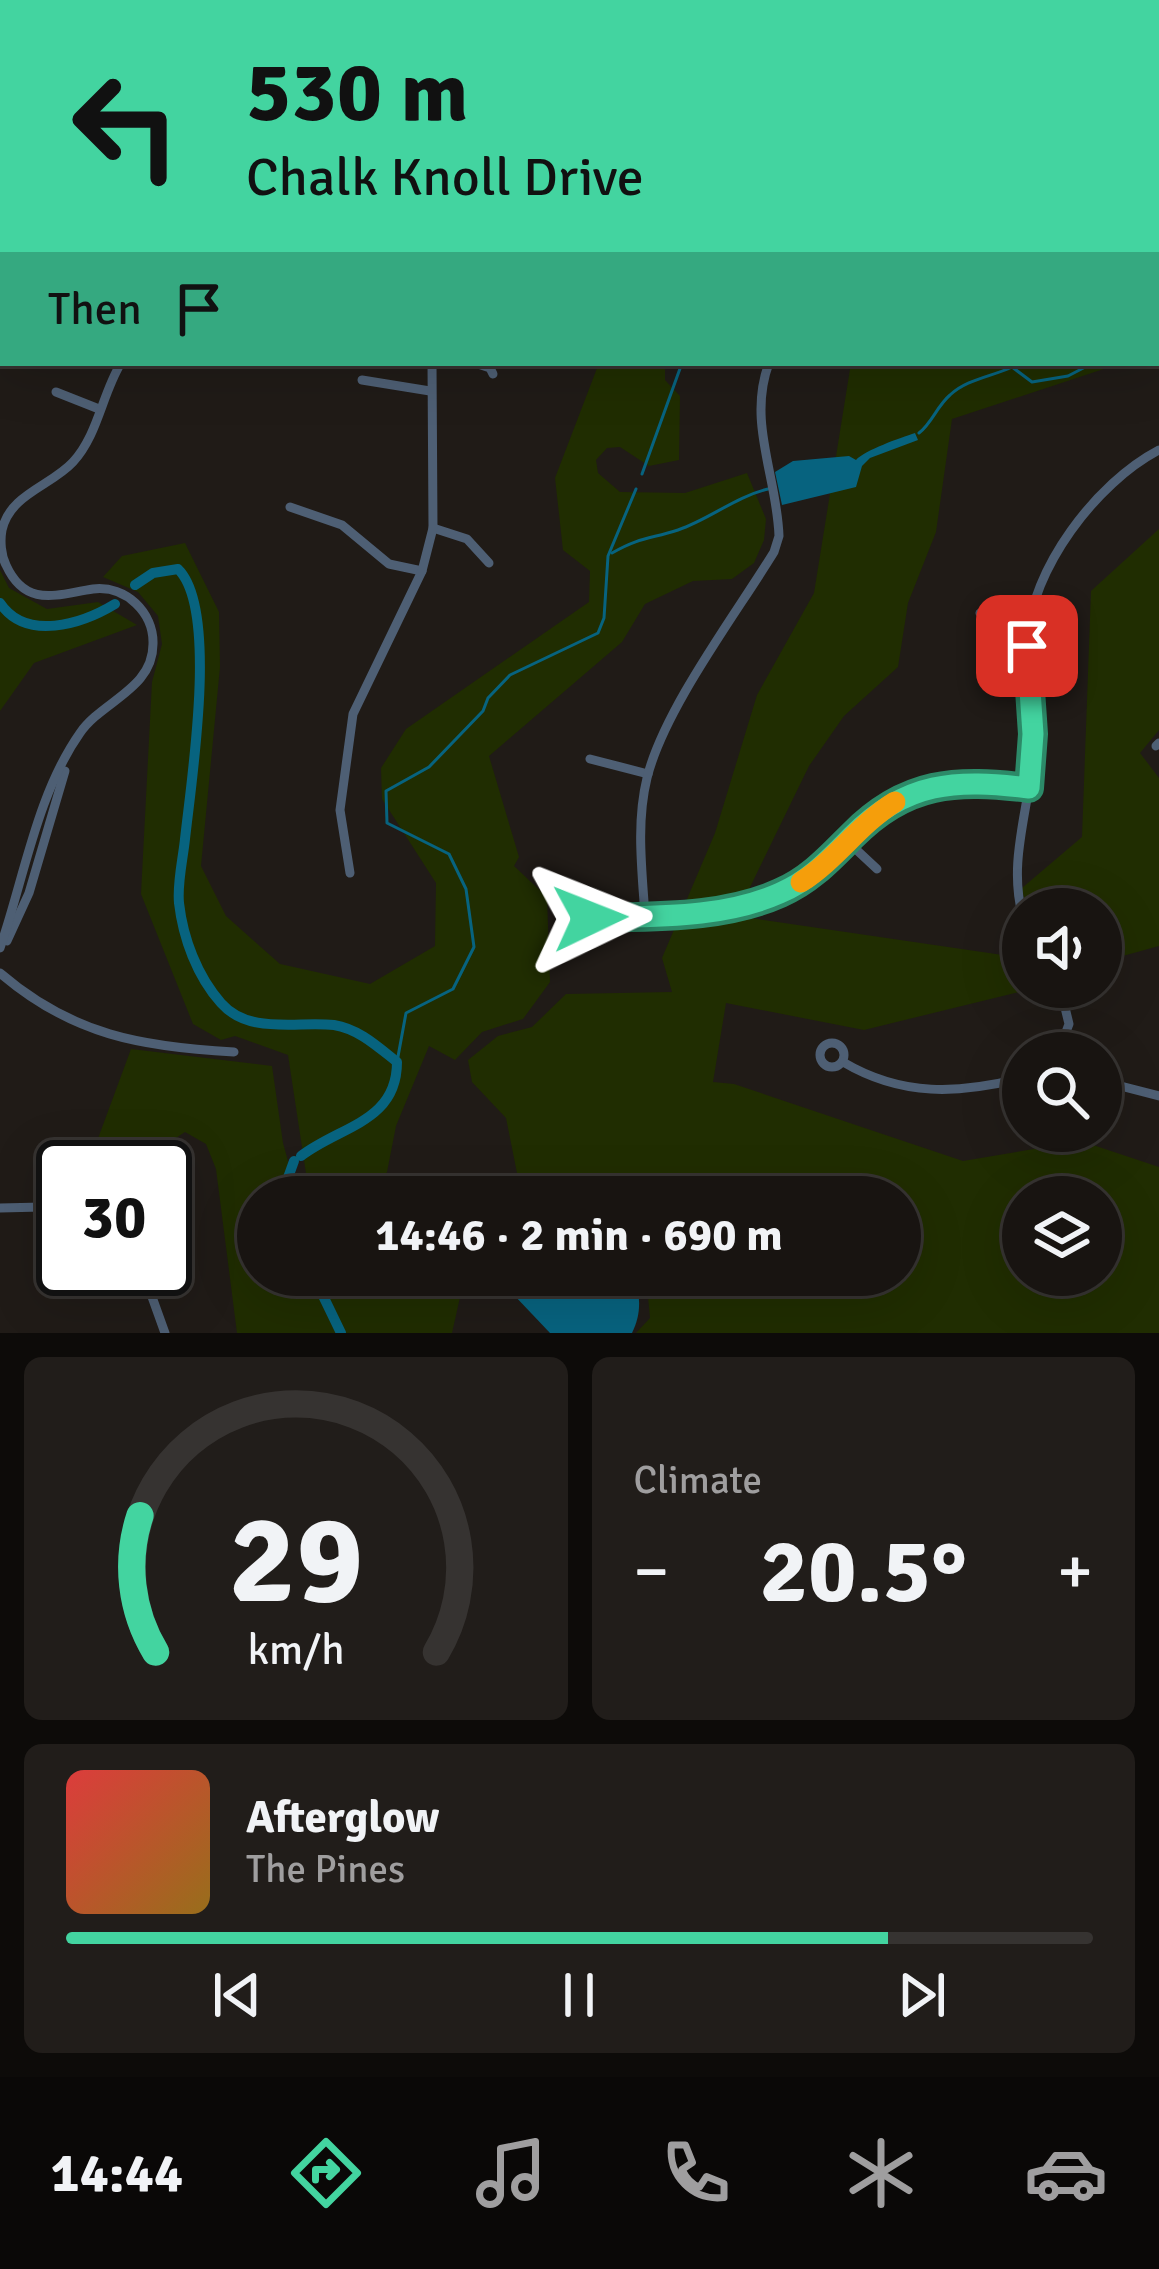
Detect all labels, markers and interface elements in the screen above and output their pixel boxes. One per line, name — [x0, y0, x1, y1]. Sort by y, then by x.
text: 530 m — [246, 41, 468, 145]
icon: left — [48, 48, 204, 204]
text: Chalk Knoll Drive — [246, 144, 644, 211]
icon: arrive — [166, 276, 232, 342]
text: Then — [48, 282, 142, 337]
pin — [976, 595, 1078, 697]
icon: arrive — [994, 613, 1060, 679]
position arrow — [527, 855, 653, 981]
map controls — [1002, 888, 1122, 1296]
button: sound — [1002, 888, 1122, 1008]
button: search — [1002, 1032, 1122, 1152]
speed limit sign: 30 — [36, 1140, 192, 1296]
button: layers — [1002, 1176, 1122, 1296]
text: 14:46 · 2 min · 690 m — [375, 1208, 783, 1263]
text: Climate — [634, 1456, 762, 1504]
text: 29 — [228, 1484, 363, 1637]
text: 20.5° — [759, 1516, 967, 1627]
text: − — [634, 1531, 669, 1612]
text: + — [1057, 1531, 1093, 1612]
text: km/h — [247, 1623, 344, 1676]
text: Afterglow — [246, 1790, 439, 1845]
text: The Pines — [246, 1845, 405, 1893]
icon: previous — [204, 1962, 270, 2028]
icon: pause — [546, 1962, 612, 2028]
icon: next — [889, 1962, 955, 2028]
icon: directions — [284, 2131, 368, 2215]
icon: music — [469, 2131, 553, 2215]
icon: phone — [654, 2131, 738, 2215]
icon: climate — [839, 2131, 923, 2215]
icon: car — [1024, 2131, 1108, 2215]
text: 14:44 — [51, 2140, 183, 2207]

